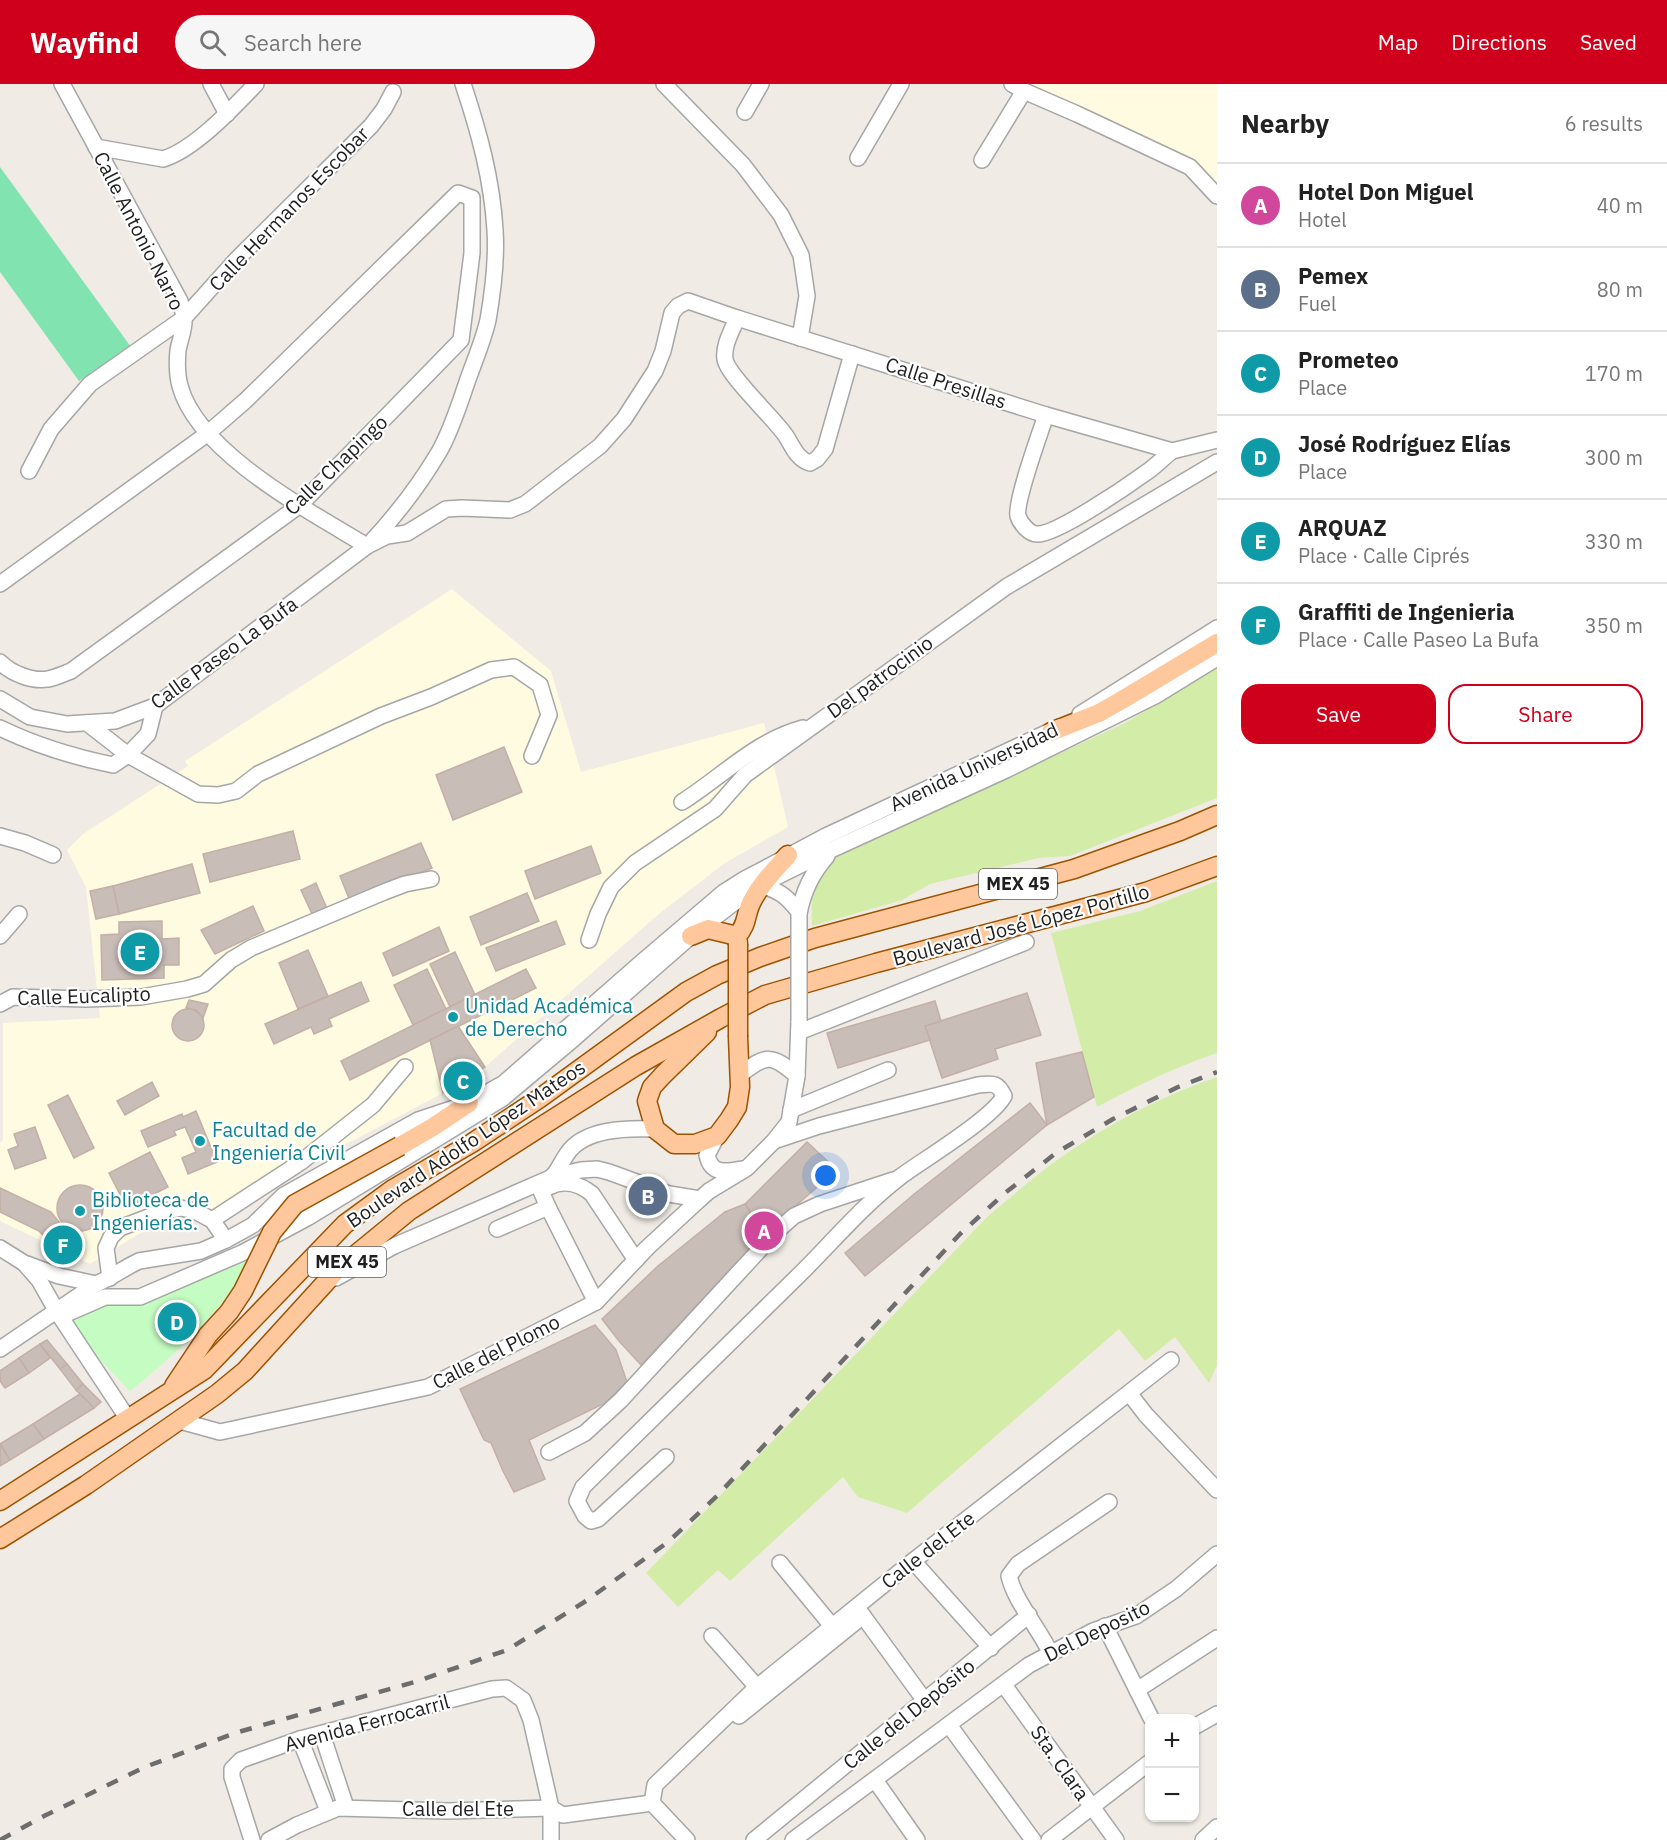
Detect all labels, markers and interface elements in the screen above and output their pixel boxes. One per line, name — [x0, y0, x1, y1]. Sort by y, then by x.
search box — [175, 15, 595, 69]
text: Wayfind — [30, 24, 139, 61]
icon: search — [196, 26, 229, 59]
text: Search here — [244, 28, 362, 57]
text: Map — [1378, 28, 1418, 56]
text: Directions — [1451, 28, 1547, 56]
text: Saved — [1580, 28, 1637, 56]
text: Nearby — [1241, 106, 1329, 140]
text: 6 results — [1565, 110, 1643, 137]
street label: Calle Hermanos Escobar — [203, 120, 375, 297]
street label: Calle Antonio Narro — [88, 147, 191, 315]
text: Hotel Don Miguel — [1298, 177, 1473, 206]
text: A — [1254, 192, 1267, 219]
text: 40 m — [1597, 192, 1643, 219]
text: Hotel — [1298, 206, 1347, 233]
text: Pemex — [1298, 261, 1368, 290]
text: B — [1254, 276, 1267, 303]
text: 80 m — [1597, 276, 1643, 303]
text: Fuel — [1298, 290, 1336, 317]
text: Prometeo — [1298, 345, 1399, 374]
street label: Calle Presillas — [882, 350, 1010, 415]
text: C — [1254, 360, 1267, 387]
text: 170 m — [1585, 360, 1643, 387]
text: Place — [1298, 374, 1347, 401]
street label: Calle Chapingo — [278, 409, 393, 521]
text: José Rodríguez Elías — [1298, 429, 1511, 458]
text: D — [1254, 444, 1267, 471]
text: 300 m — [1585, 444, 1643, 471]
text: Place — [1298, 458, 1347, 485]
text: ARQUAZ — [1298, 513, 1387, 542]
text: E — [1254, 528, 1267, 555]
text: 330 m — [1585, 528, 1643, 555]
text: Place · Calle Ciprés — [1298, 542, 1470, 569]
street label: Calle Paseo La Bufa — [145, 590, 303, 715]
text: Graffiti de Ingenieria — [1298, 597, 1514, 626]
text: F — [1255, 612, 1266, 639]
text: 350 m — [1585, 612, 1643, 639]
text: Place · Calle Paseo La Bufa — [1298, 626, 1539, 653]
street label: Del patrocinio — [821, 629, 938, 724]
button: Save — [1241, 684, 1436, 744]
button: Share — [1448, 684, 1643, 744]
street label: Avenida Universidad — [885, 716, 1062, 817]
road number: MEX 45 — [979, 869, 1057, 899]
street label: Boulevard José López Portillo — [890, 877, 1152, 972]
pin: E — [120, 930, 160, 974]
street label: Calle Eucalipto — [17, 980, 151, 1011]
place label: Unidad Académica de Derecho — [465, 992, 633, 1042]
marker: Unidad Académica de Derecho — [446, 1010, 460, 1024]
street label: Boulevard Adolfo López Mateos — [341, 1053, 590, 1234]
pin: C — [444, 1058, 482, 1104]
place label: Facultad de Ingeniería Civil — [212, 1116, 346, 1166]
marker: Facultad de Ingeniería Civil — [193, 1134, 207, 1148]
your location — [811, 1161, 840, 1190]
pin: B — [628, 1174, 668, 1218]
place label: Biblioteca de Ingenierías. — [92, 1186, 209, 1236]
marker: Biblioteca de Ingenierías. — [73, 1204, 87, 1218]
pin: A — [744, 1208, 783, 1254]
pin: F — [44, 1222, 82, 1268]
road number: MEX 45 — [308, 1247, 386, 1277]
pin: D — [158, 1300, 196, 1344]
street label: Calle del Plomo — [427, 1308, 564, 1395]
street label: Calle del Ete — [875, 1505, 980, 1595]
street label: Del Deposito — [1039, 1593, 1154, 1668]
street label: Calle del Depósito — [837, 1652, 980, 1775]
street label: Avenida Ferrocarril — [281, 1688, 452, 1758]
map controls — [1145, 1714, 1199, 1822]
button: + — [1145, 1714, 1199, 1768]
street label: Sta. Clara — [1025, 1720, 1096, 1806]
button: − — [1145, 1768, 1199, 1822]
street label: Calle del Ete — [402, 1795, 514, 1822]

